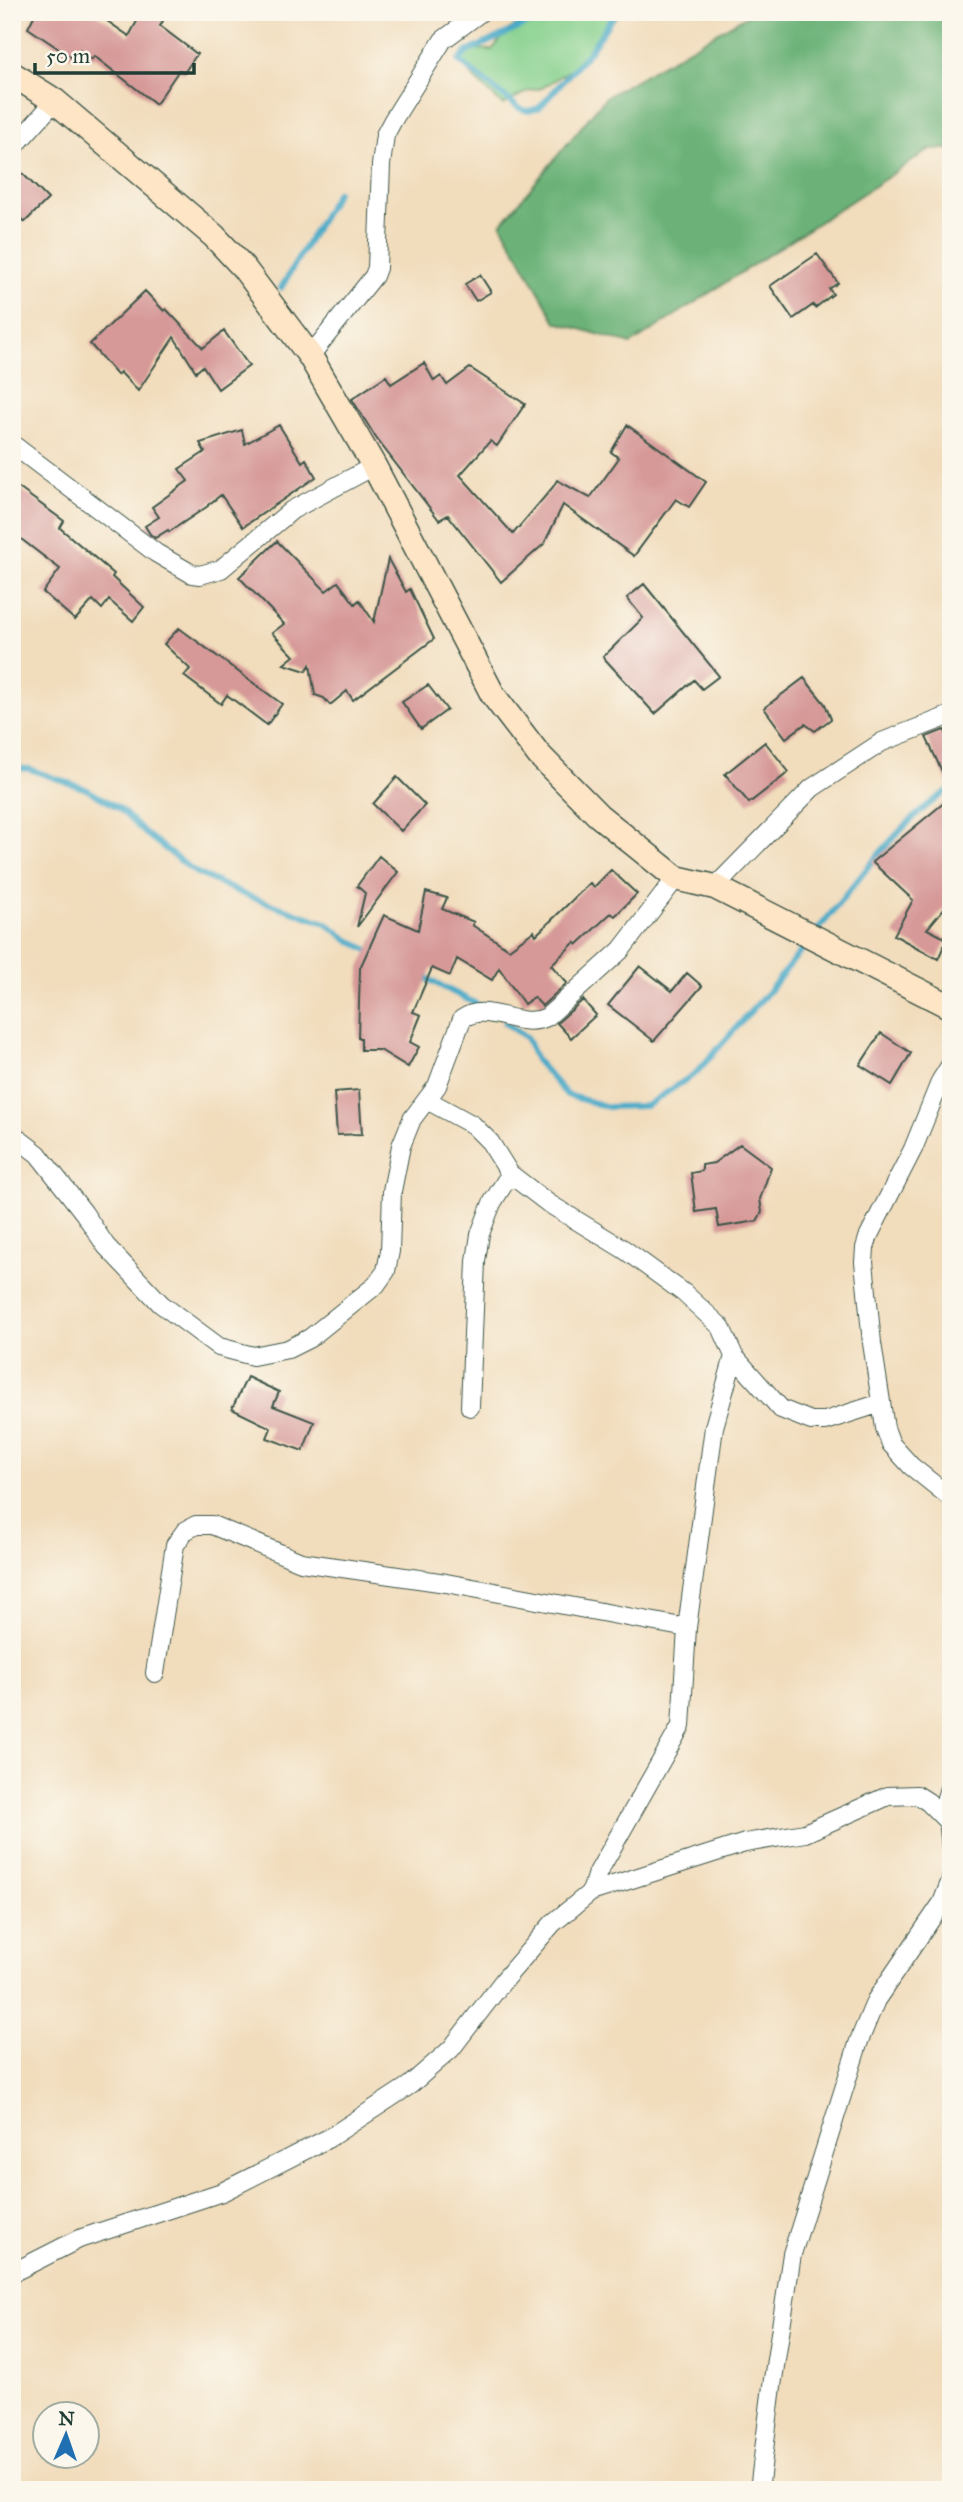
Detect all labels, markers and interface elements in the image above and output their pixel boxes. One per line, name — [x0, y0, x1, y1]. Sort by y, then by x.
scale bar — [35, 32, 194, 76]
text: 50 m — [46, 43, 91, 69]
north arrow — [32, 2400, 102, 2470]
text: N — [58, 2407, 75, 2430]

